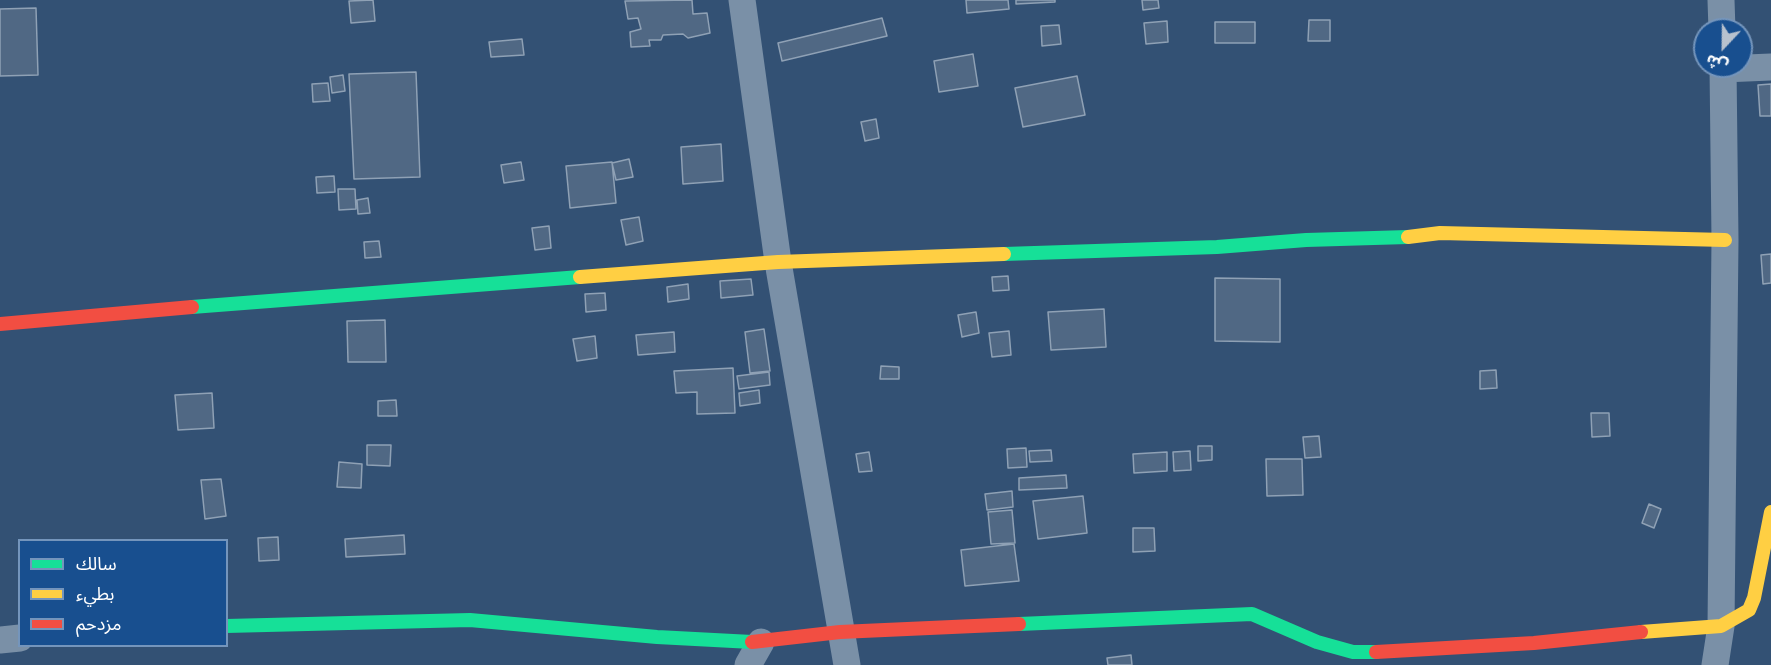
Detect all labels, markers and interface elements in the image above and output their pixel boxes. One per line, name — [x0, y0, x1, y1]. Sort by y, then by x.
north arrow — [1693, 18, 1753, 78]
text: ش — [1703, 49, 1731, 77]
legend — [18, 539, 228, 647]
text: سالك — [76, 552, 117, 576]
text: بطيء — [76, 582, 114, 606]
text: مزدحم — [76, 612, 121, 636]

